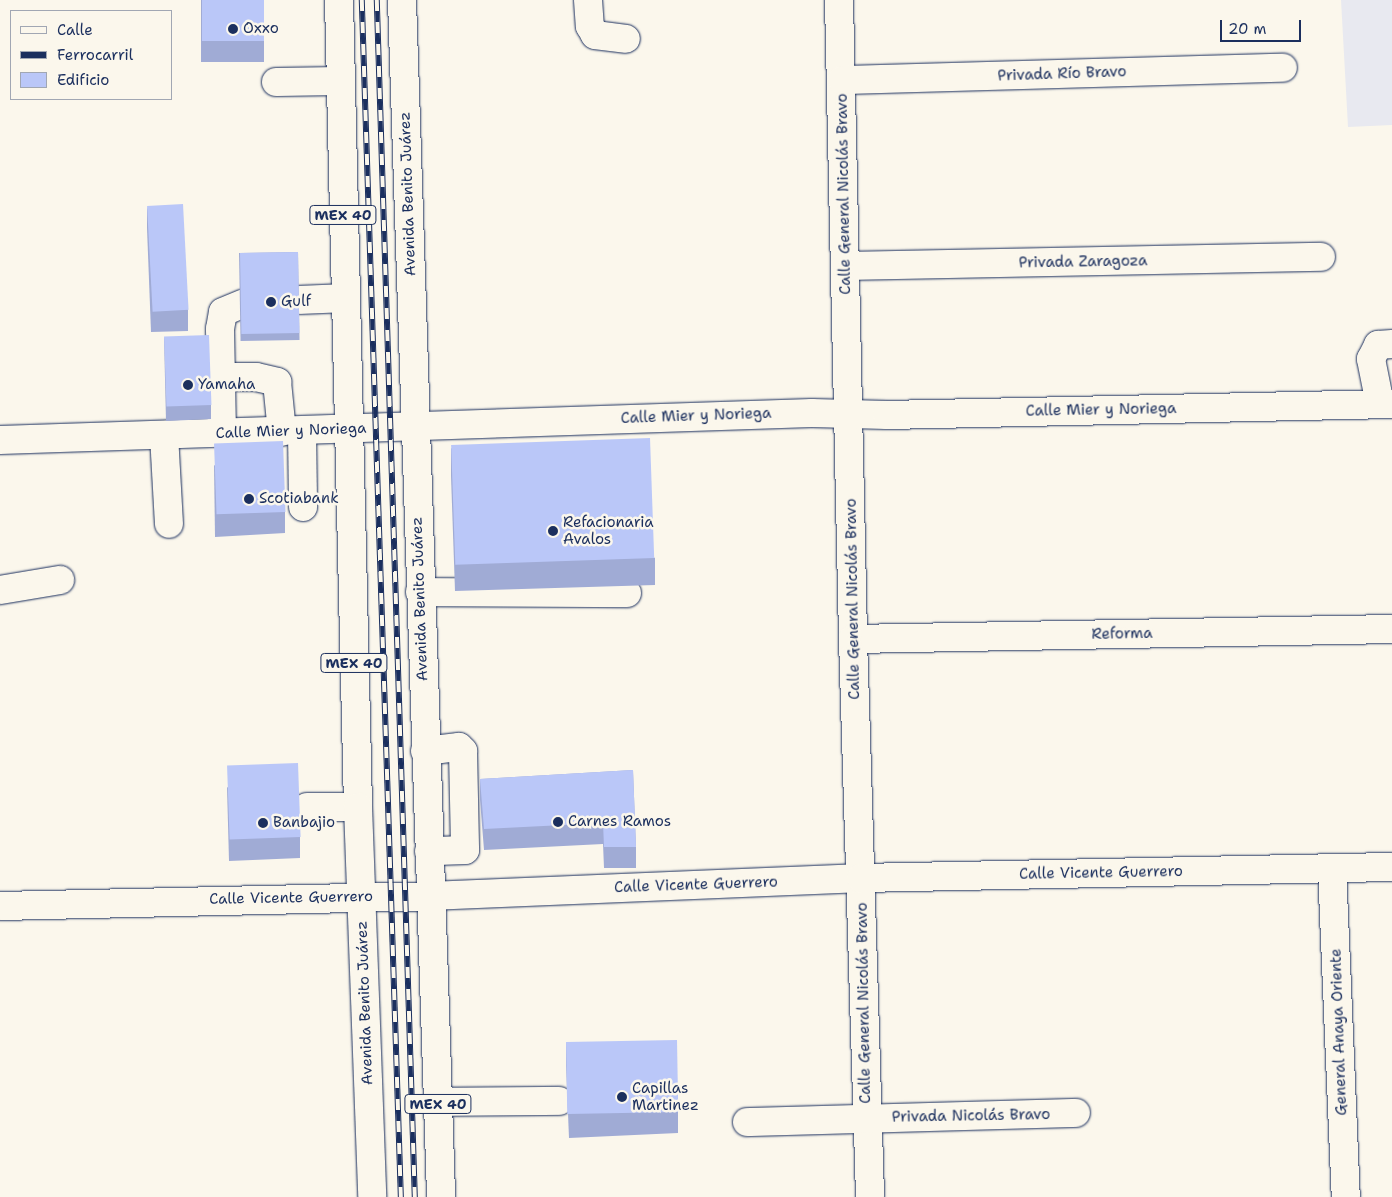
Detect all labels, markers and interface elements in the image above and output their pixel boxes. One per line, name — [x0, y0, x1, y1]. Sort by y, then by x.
legend — [10, 10, 172, 100]
scale bar — [1222, 10, 1303, 42]
text: 20 m — [1228, 19, 1267, 39]
text: Calle — [57, 20, 93, 40]
place label: Oxxo — [243, 20, 279, 38]
marker: Oxxo — [227, 23, 239, 35]
text: Ferrocarril — [57, 45, 133, 65]
street label: Privada Río Bravo — [997, 63, 1127, 85]
text: Edificio — [57, 70, 109, 90]
street label: Calle General Nicolás Bravo — [833, 93, 855, 295]
street label: Avenida Benito Juárez — [396, 112, 420, 276]
road number: MEX 40 — [309, 204, 377, 226]
street label: Privada Zaragoza — [1018, 252, 1148, 272]
place label: Gulf — [281, 293, 311, 311]
marker: Gulf — [265, 296, 277, 308]
place label: Yamaha — [198, 376, 255, 394]
marker: Yamaha — [182, 379, 194, 391]
street label: Calle Mier y Noriega — [1025, 400, 1177, 420]
street label: Calle Mier y Noriega — [620, 404, 772, 428]
street label: Calle Mier y Noriega — [215, 419, 367, 443]
place label: Scotiabank — [259, 490, 339, 508]
marker: Scotiabank — [243, 493, 255, 505]
street label: Calle General Nicolás Bravo — [842, 498, 864, 700]
place label: Refacionaria Avalos — [563, 513, 654, 548]
street label: Avenida Benito Juárez — [408, 517, 432, 681]
marker: Refacionaria Avalos — [547, 525, 559, 537]
street label: Reforma — [1091, 624, 1153, 644]
road number: MEX 40 — [320, 651, 388, 674]
place label: Carnes Ramos — [568, 813, 671, 831]
place label: Banbajio — [273, 814, 335, 832]
marker: Carnes Ramos — [552, 816, 564, 828]
marker: Banbajio — [257, 817, 269, 829]
street label: Calle Vicente Guerrero — [1019, 863, 1183, 883]
street label: Calle Vicente Guerrero — [614, 873, 778, 897]
street label: Calle Vicente Guerrero — [209, 888, 373, 908]
street label: Calle General Nicolás Bravo — [853, 902, 875, 1104]
street label: Avenida Benito Juárez — [353, 921, 377, 1085]
street label: General Anaya Oriente — [1327, 948, 1351, 1116]
place label: Capillas Martinez — [632, 1079, 699, 1114]
marker: Capillas Martinez — [616, 1091, 628, 1103]
road number: MEX 40 — [404, 1092, 472, 1116]
street label: Privada Nicolás Bravo — [892, 1106, 1050, 1126]

